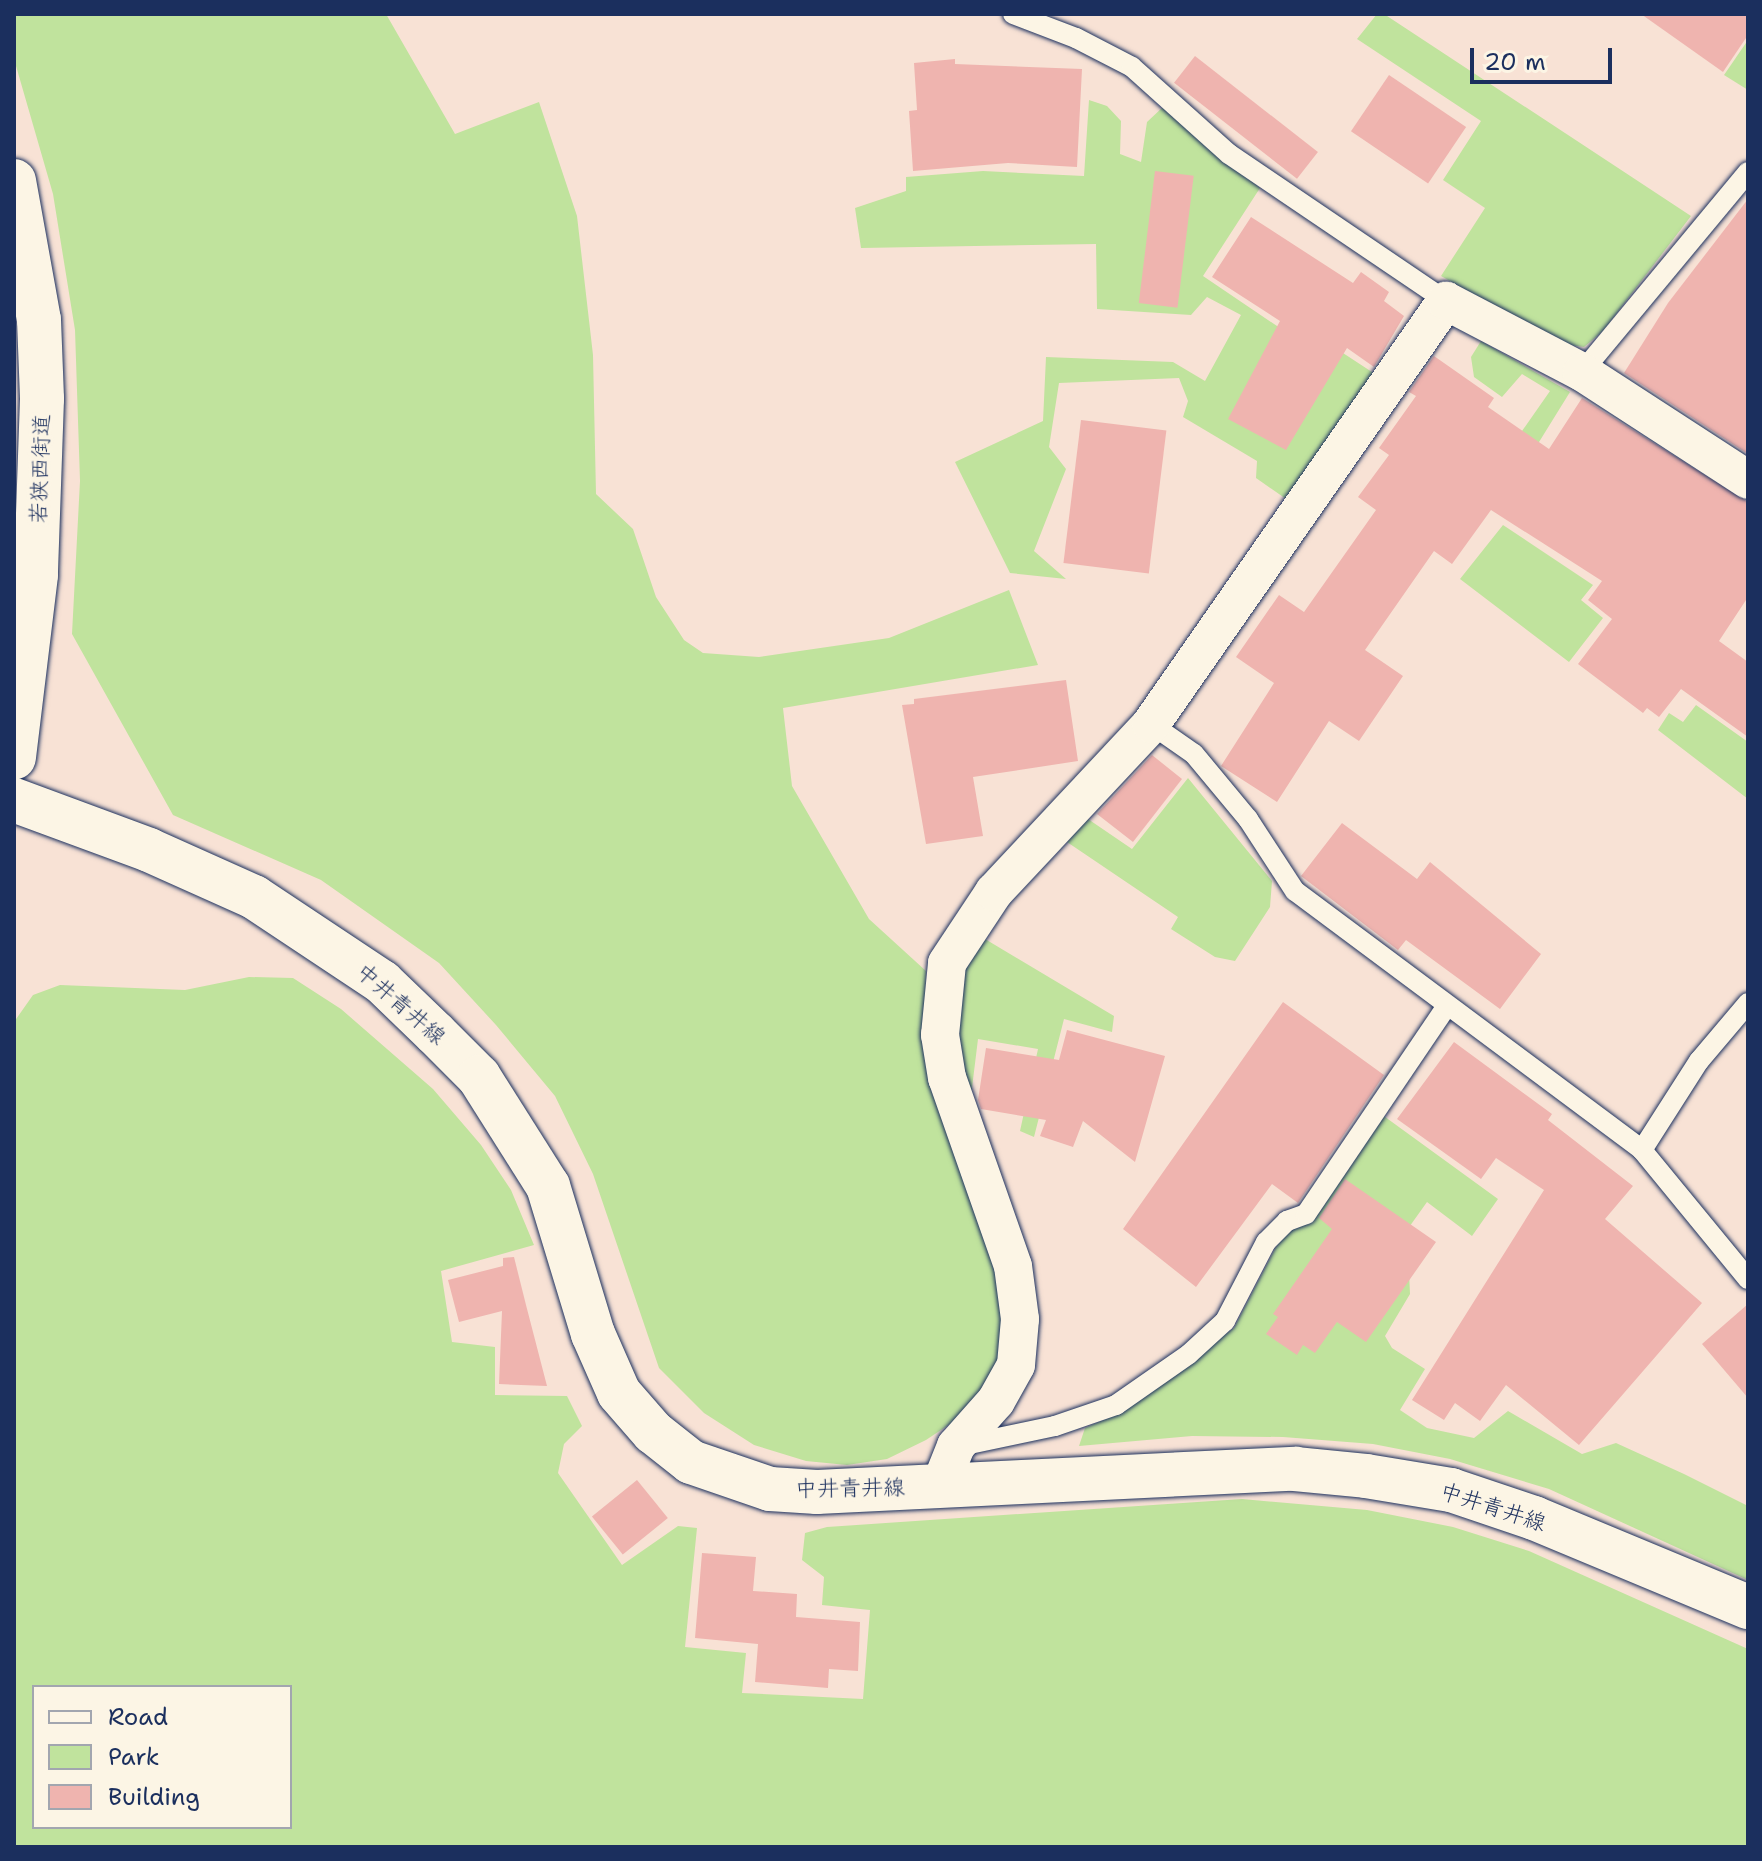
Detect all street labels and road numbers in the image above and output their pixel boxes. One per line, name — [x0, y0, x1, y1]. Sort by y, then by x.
street label: 若狭西街道 — [25, 414, 55, 524]
street label: 中井青井線 — [351, 958, 451, 1050]
street label: 中井青井線 — [795, 1474, 905, 1502]
street label: 中井青井線 — [1437, 1477, 1549, 1537]

